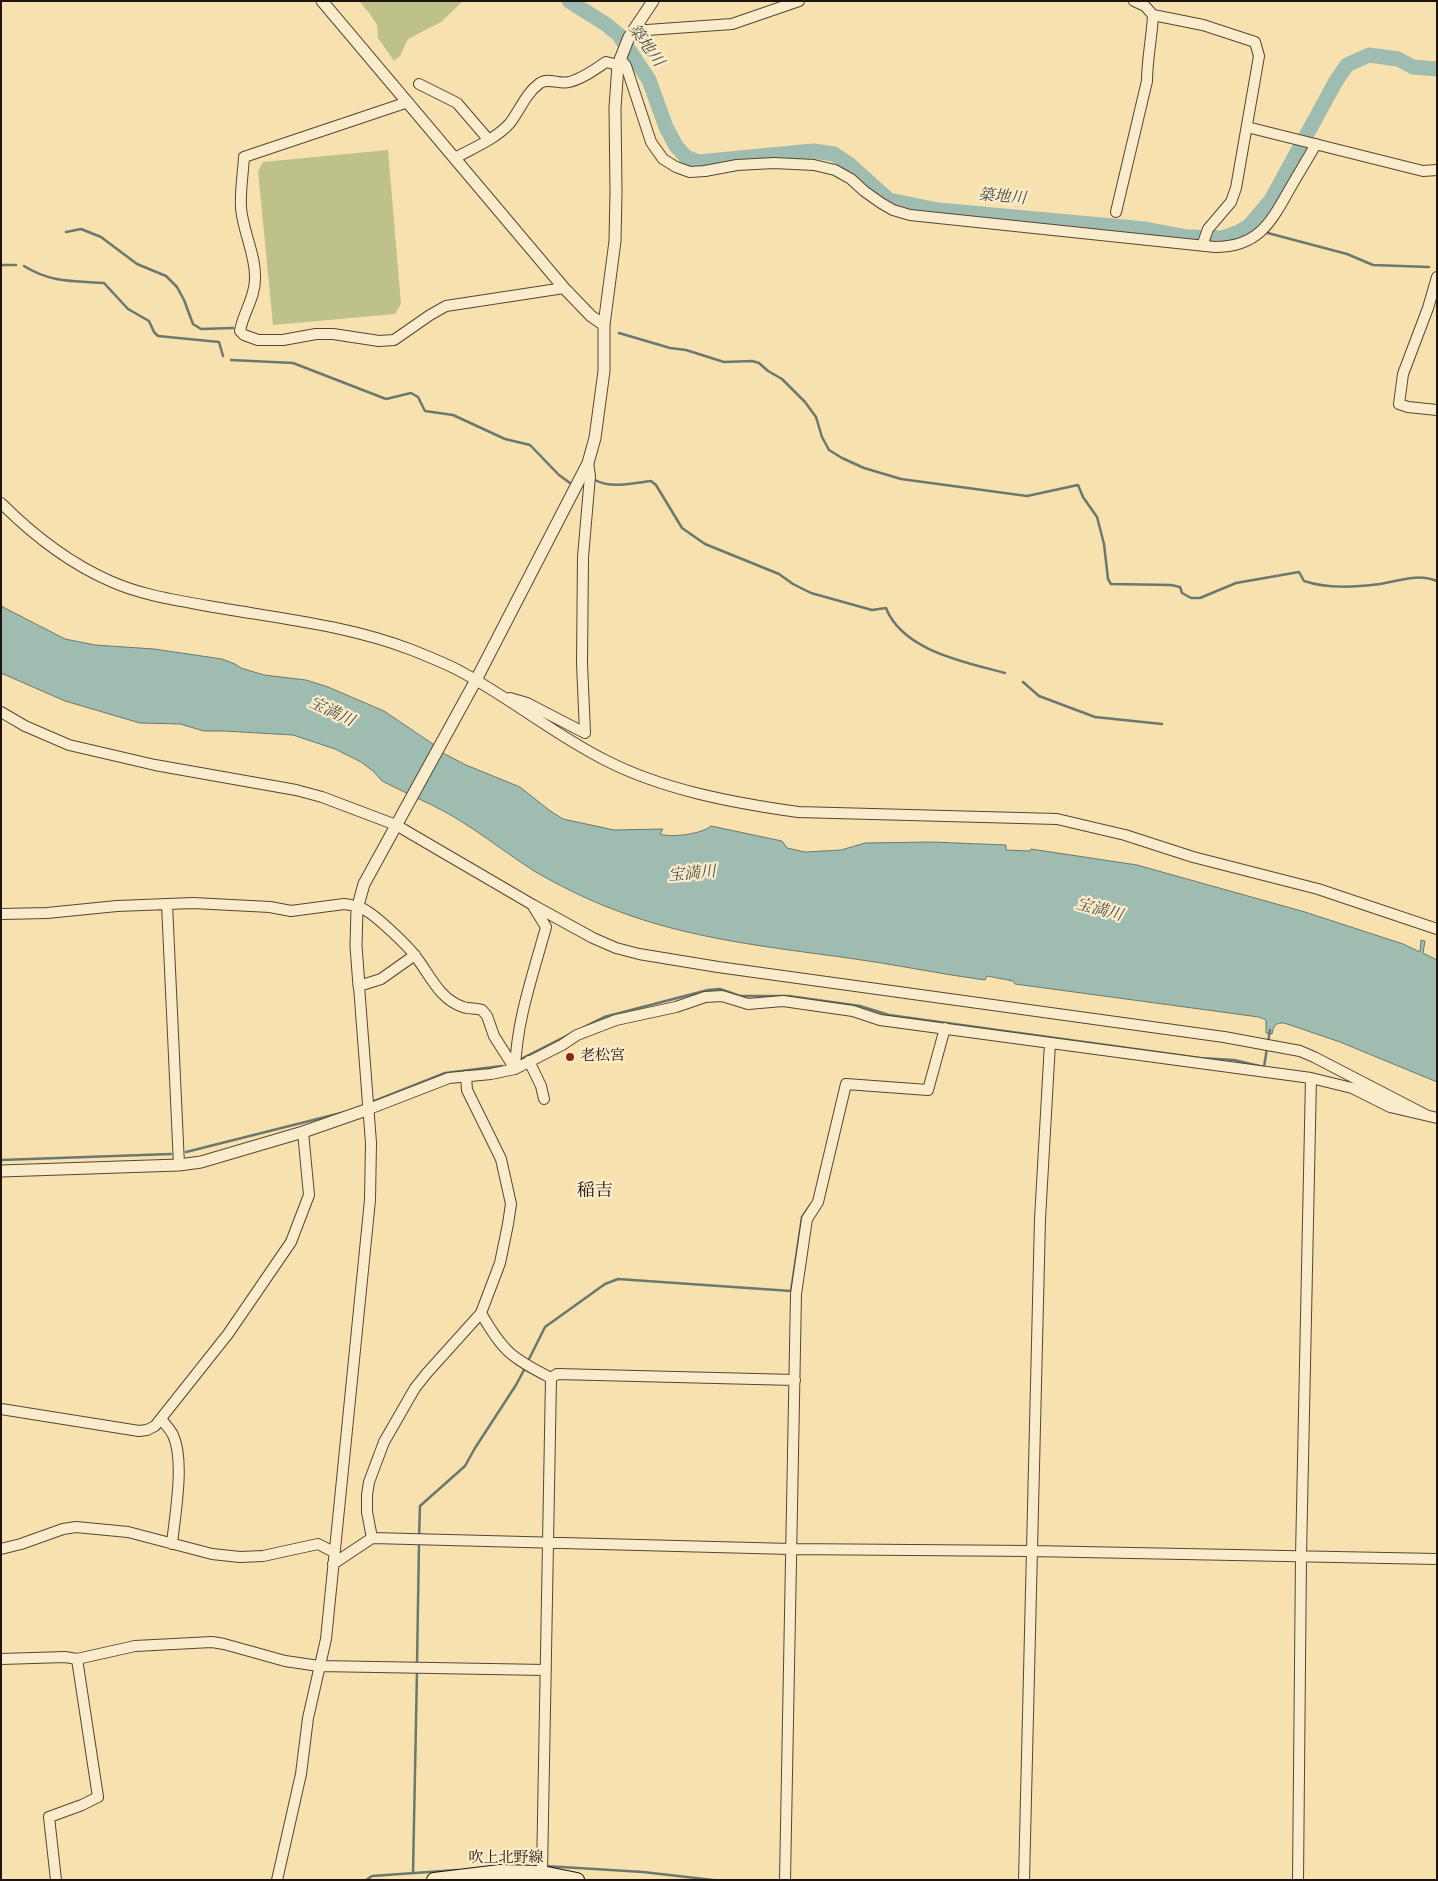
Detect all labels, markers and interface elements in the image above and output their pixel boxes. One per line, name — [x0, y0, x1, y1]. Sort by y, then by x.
water label: 築地川 — [623, 21, 667, 71]
water label: 築地川 — [977, 186, 1027, 210]
water label: 宝満川 — [305, 694, 357, 732]
water label: 宝満川 — [667, 863, 717, 887]
water label: 宝満川 — [1073, 896, 1125, 926]
place label: 老松宮 — [580, 1048, 625, 1066]
marker: 老松宮 — [564, 1051, 576, 1063]
district label: 稲吉 — [577, 1181, 613, 1203]
street label: 吹上北野線 — [469, 1850, 543, 1868]

